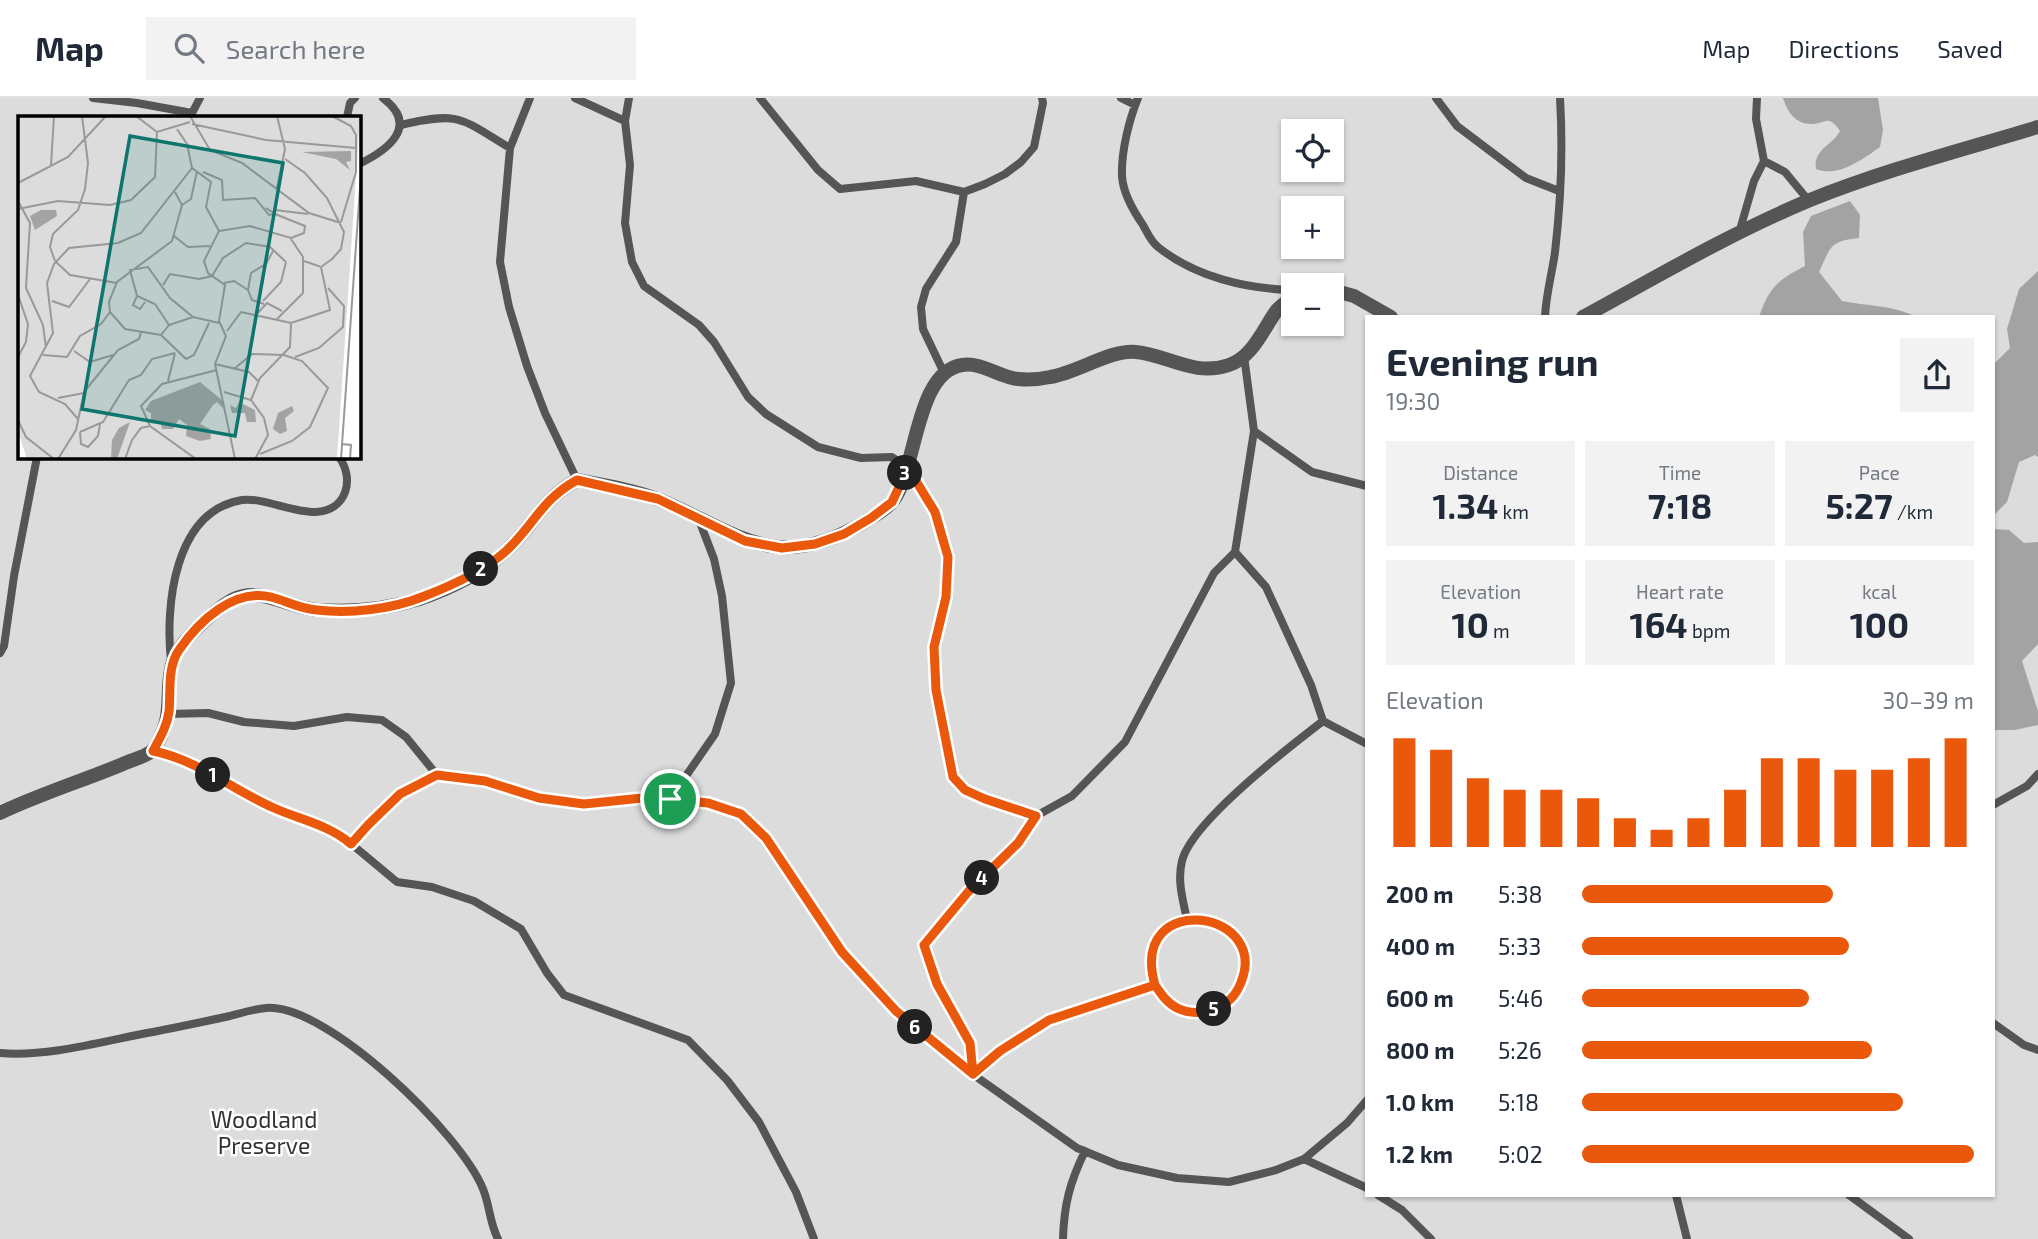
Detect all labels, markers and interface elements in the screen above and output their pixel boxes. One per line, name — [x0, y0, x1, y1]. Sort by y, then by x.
search box — [146, 17, 636, 80]
text: Map — [35, 28, 104, 68]
icon: search — [170, 29, 208, 67]
text: Search here — [226, 33, 365, 64]
text: Map — [1702, 34, 1750, 63]
text: Directions — [1788, 34, 1899, 63]
text: Saved — [1937, 34, 2003, 63]
inset map — [18, 116, 360, 458]
map controls — [1281, 119, 1344, 336]
button: locate — [1281, 119, 1344, 182]
button: + — [1281, 196, 1344, 259]
button: − — [1281, 273, 1344, 336]
text: Evening run — [1386, 338, 1599, 384]
button: share — [1900, 338, 1974, 412]
text: 19:30 — [1386, 387, 1440, 415]
pin: 3 — [888, 456, 922, 490]
text: 3 — [899, 461, 910, 484]
text: Distance — [1443, 461, 1518, 484]
text: Time — [1659, 461, 1701, 484]
text: Pace — [1859, 461, 1900, 484]
text: 1.34 — [1432, 484, 1498, 526]
text: 7:18 — [1648, 484, 1712, 526]
text: 5:27 — [1826, 484, 1893, 526]
text: km — [1498, 500, 1529, 523]
text: /km — [1893, 500, 1933, 523]
pin: 2 — [463, 552, 498, 587]
text: 2 — [475, 557, 486, 580]
text: Elevation — [1440, 580, 1521, 603]
text: Heart rate — [1636, 580, 1724, 603]
text: kcal — [1862, 580, 1897, 603]
text: 10 — [1452, 603, 1489, 645]
text: 164 — [1630, 603, 1688, 645]
text: 100 — [1850, 603, 1909, 645]
text: m — [1489, 619, 1510, 642]
text: bpm — [1688, 619, 1730, 642]
text: Elevation — [1386, 686, 1484, 714]
text: 30–39 m — [1883, 686, 1974, 714]
pin: 1 — [196, 758, 230, 792]
text: 1 — [208, 763, 217, 786]
pin — [640, 769, 700, 829]
icon: arrive — [651, 780, 689, 818]
pin: 4 — [964, 860, 1000, 896]
text: 4 — [975, 866, 988, 889]
text: 200 m — [1386, 880, 1454, 908]
text: 5:38 — [1498, 880, 1543, 908]
text: 400 m — [1386, 932, 1455, 960]
text: 5:33 — [1498, 932, 1541, 960]
text: 600 m — [1386, 984, 1454, 1012]
text: 5:46 — [1498, 984, 1543, 1012]
pin: 5 — [1196, 992, 1232, 1026]
text: 5 — [1208, 997, 1219, 1020]
pin: 6 — [898, 1010, 932, 1044]
text: 6 — [909, 1015, 920, 1038]
text: 800 m — [1386, 1036, 1455, 1064]
text: 5:26 — [1498, 1036, 1542, 1064]
text: 1.0 km — [1386, 1088, 1454, 1116]
text: 5:18 — [1498, 1088, 1539, 1116]
park label: Woodland Preserve — [211, 1105, 317, 1159]
text: 1.2 km — [1386, 1140, 1453, 1168]
text: 5:02 — [1498, 1140, 1543, 1168]

